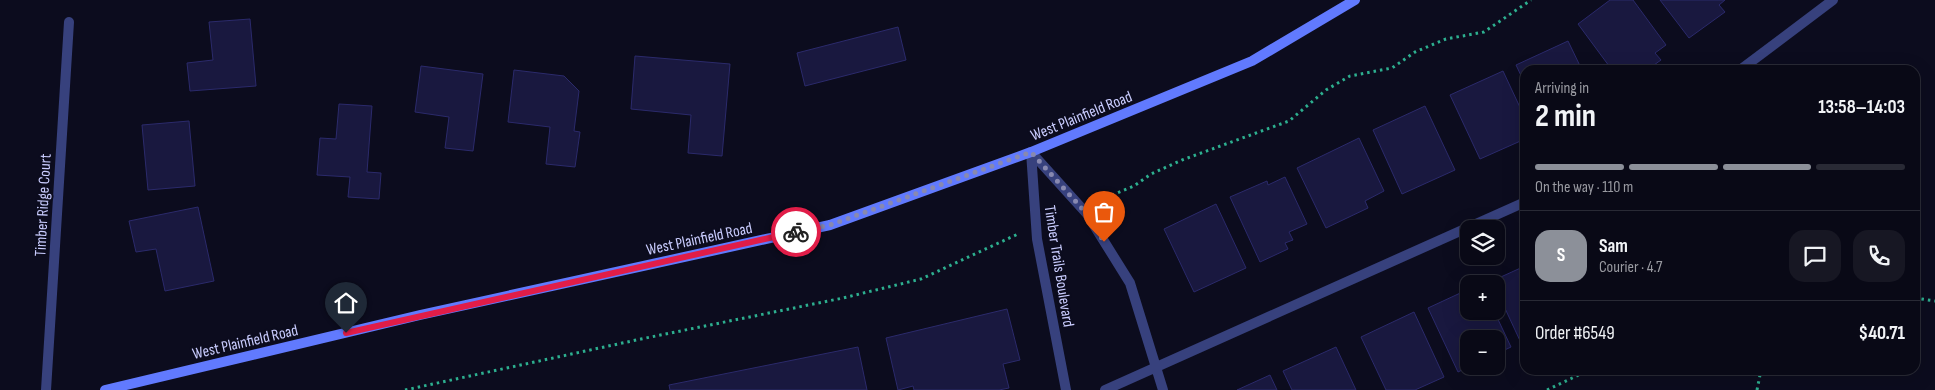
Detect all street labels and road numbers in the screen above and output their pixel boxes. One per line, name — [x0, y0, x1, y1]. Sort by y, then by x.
street label: West Plainfield Road — [1028, 87, 1135, 145]
street label: Timber Ridge Court — [31, 153, 56, 257]
street label: Timber Trails Boulevard — [1040, 204, 1078, 328]
street label: West Plainfield Road — [645, 219, 754, 260]
street label: West Plainfield Road — [191, 321, 300, 364]

